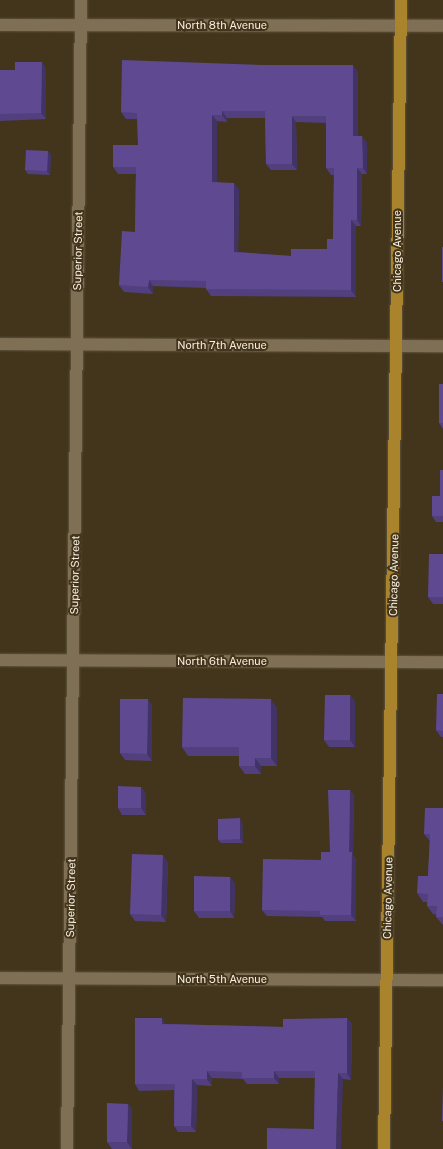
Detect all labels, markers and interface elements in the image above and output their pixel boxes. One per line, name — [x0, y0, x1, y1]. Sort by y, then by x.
street label: North 8th Avenue — [177, 18, 267, 32]
street label: Chicago Avenue — [390, 210, 404, 292]
street label: Superior Street — [71, 211, 85, 291]
street label: North 7th Avenue — [177, 338, 267, 352]
street label: Chicago Avenue — [387, 534, 401, 616]
street label: Superior Street — [68, 535, 82, 615]
street label: North 6th Avenue — [177, 654, 267, 668]
street label: Chicago Avenue — [381, 857, 395, 939]
street label: Superior Street — [64, 858, 78, 938]
street label: North 5th Avenue — [177, 972, 267, 986]

